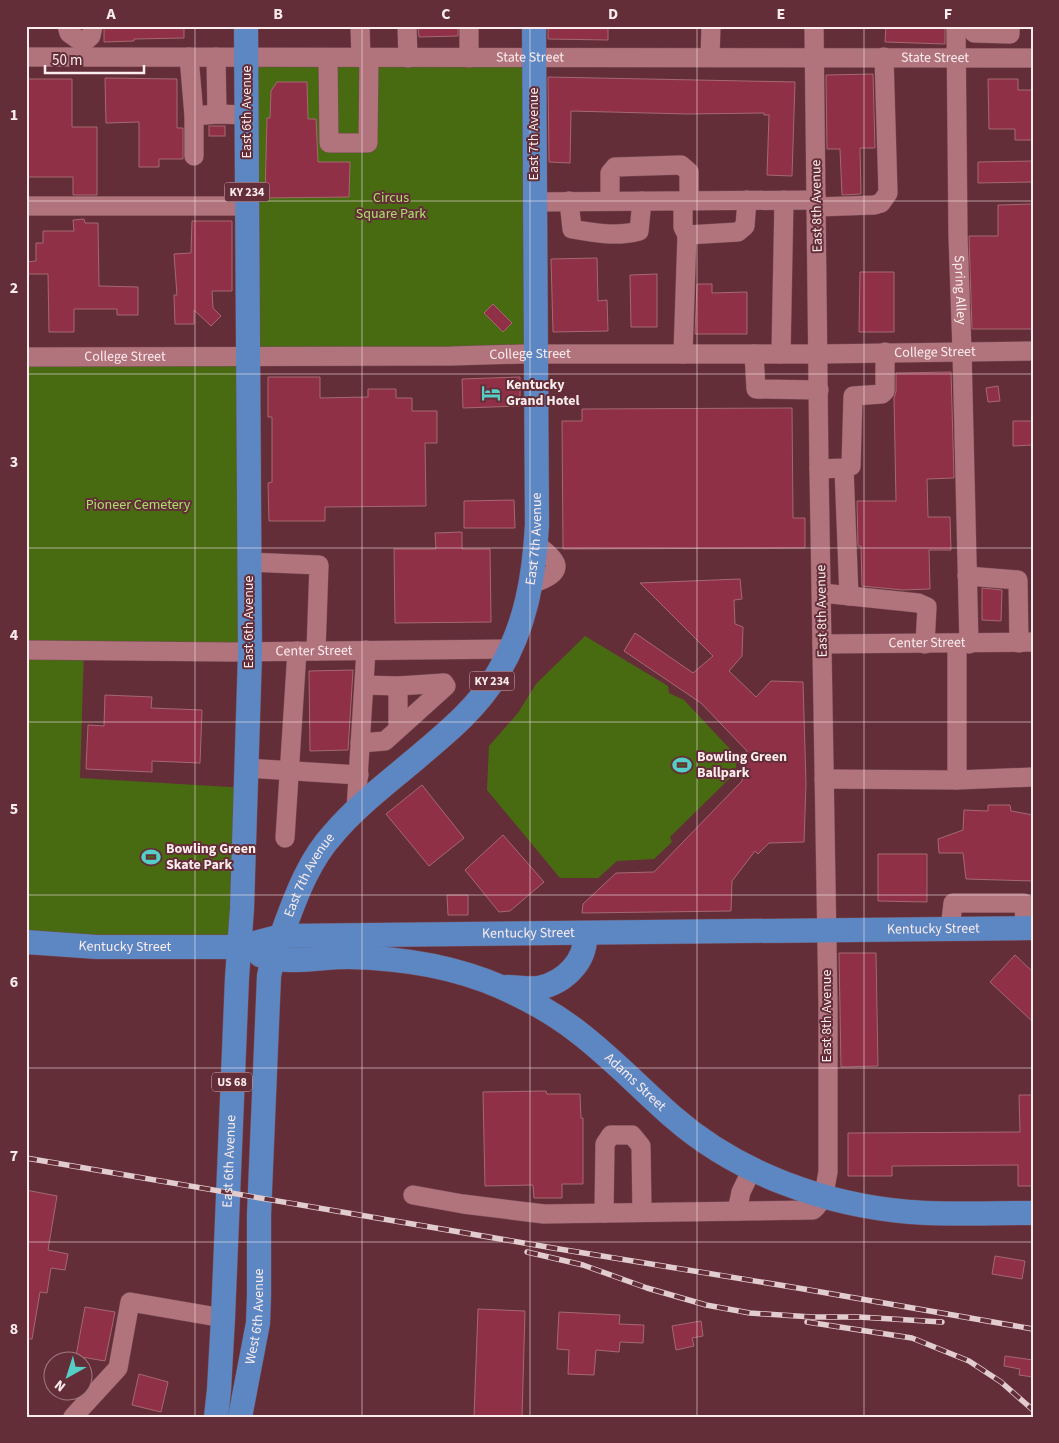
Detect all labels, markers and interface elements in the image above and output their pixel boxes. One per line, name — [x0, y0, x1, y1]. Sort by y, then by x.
text: A — [105, 3, 116, 25]
text: B — [273, 3, 283, 25]
text: C — [441, 3, 451, 25]
text: D — [608, 3, 618, 25]
text: E — [777, 3, 785, 25]
text: F — [944, 3, 952, 25]
scale bar — [45, 42, 144, 74]
street label: State Street — [496, 47, 564, 68]
street label: State Street — [901, 48, 969, 68]
text: 50 m — [52, 50, 82, 71]
street label: East 6th Avenue — [237, 66, 257, 158]
street label: East 7th Avenue — [524, 88, 544, 180]
text: 1 — [10, 104, 18, 126]
street label: East 8th Avenue — [806, 159, 828, 253]
road number: KY 234 — [224, 182, 270, 202]
park label: Circus Square Park — [356, 188, 426, 224]
street label: Spring Alley — [949, 255, 971, 325]
text: 2 — [10, 277, 18, 299]
street label: College Street — [894, 342, 976, 363]
street label: College Street — [489, 344, 571, 365]
street label: College Street — [84, 347, 166, 367]
place label: Kentucky Grand Hotel — [506, 375, 580, 411]
hotel icon: Kentucky Grand Hotel — [480, 382, 502, 404]
text: 3 — [10, 451, 18, 473]
street label: East 7th Avenue — [520, 492, 547, 587]
park label: Pioneer Cemetery — [86, 495, 191, 515]
street label: East 8th Avenue — [811, 564, 833, 658]
street label: East 6th Avenue — [239, 576, 259, 668]
text: 4 — [10, 624, 19, 646]
street label: Center Street — [888, 633, 966, 653]
street label: Center Street — [275, 641, 353, 662]
road number: KY 234 — [470, 671, 514, 690]
place label: Bowling Green Ballpark — [697, 747, 787, 783]
sports icon: Bowling Green Ballpark — [671, 754, 693, 776]
text: 5 — [10, 798, 18, 820]
street label: East 7th Avenue — [279, 829, 340, 920]
place label: Bowling Green Skate Park — [166, 839, 256, 875]
sports icon: Bowling Green Skate Park — [140, 846, 162, 868]
street label: Kentucky Street — [887, 919, 980, 940]
street label: Kentucky Street — [482, 923, 575, 944]
street label: Kentucky Street — [78, 936, 171, 957]
street label: East 8th Avenue — [817, 970, 837, 1062]
text: 6 — [10, 971, 18, 993]
street label: Adams Street — [600, 1048, 671, 1116]
road number: US 68 — [212, 1072, 252, 1092]
street label: East 6th Avenue — [218, 1115, 241, 1208]
text: 7 — [10, 1145, 18, 1167]
street label: West 6th Avenue — [240, 1268, 269, 1366]
text: 8 — [10, 1318, 18, 1340]
north arrow — [42, 1350, 92, 1400]
text: N — [51, 1375, 70, 1396]

